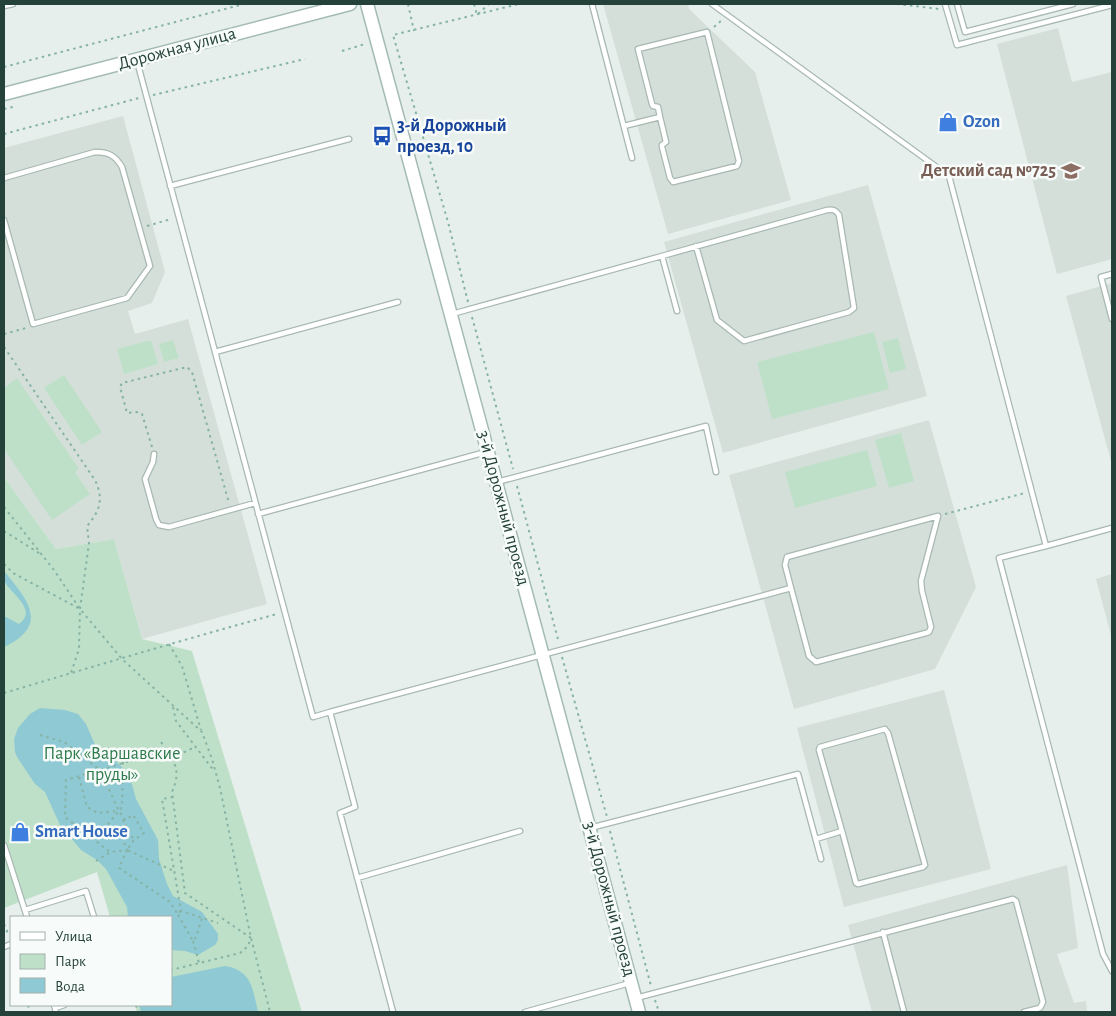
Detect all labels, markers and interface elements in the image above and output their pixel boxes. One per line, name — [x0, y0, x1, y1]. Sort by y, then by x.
street label: Дорожная улица — [116, 25, 238, 73]
shop icon: Ozon — [937, 111, 959, 133]
place label: Ozon — [963, 113, 1000, 131]
place label: 3-й Дорожный проезд, 10 — [397, 117, 507, 156]
bus stop icon: 3-й Дорожный проезд, 10 — [371, 125, 393, 147]
school or university icon: Детский сад №725 — [1060, 160, 1082, 182]
place label: Детский сад №725 — [921, 162, 1056, 180]
street label: 3-й Дорожный проезд — [474, 429, 532, 587]
park label: Парк «Варшавские пруды» — [44, 745, 180, 784]
street label: 3-й Дорожный проезд — [580, 820, 638, 978]
shop icon: Smart House — [9, 821, 31, 843]
place label: Smart House — [35, 823, 128, 841]
legend — [10, 916, 172, 1006]
text: Улица — [55, 929, 92, 944]
text: Парк — [55, 954, 86, 969]
text: Вода — [55, 979, 85, 994]

